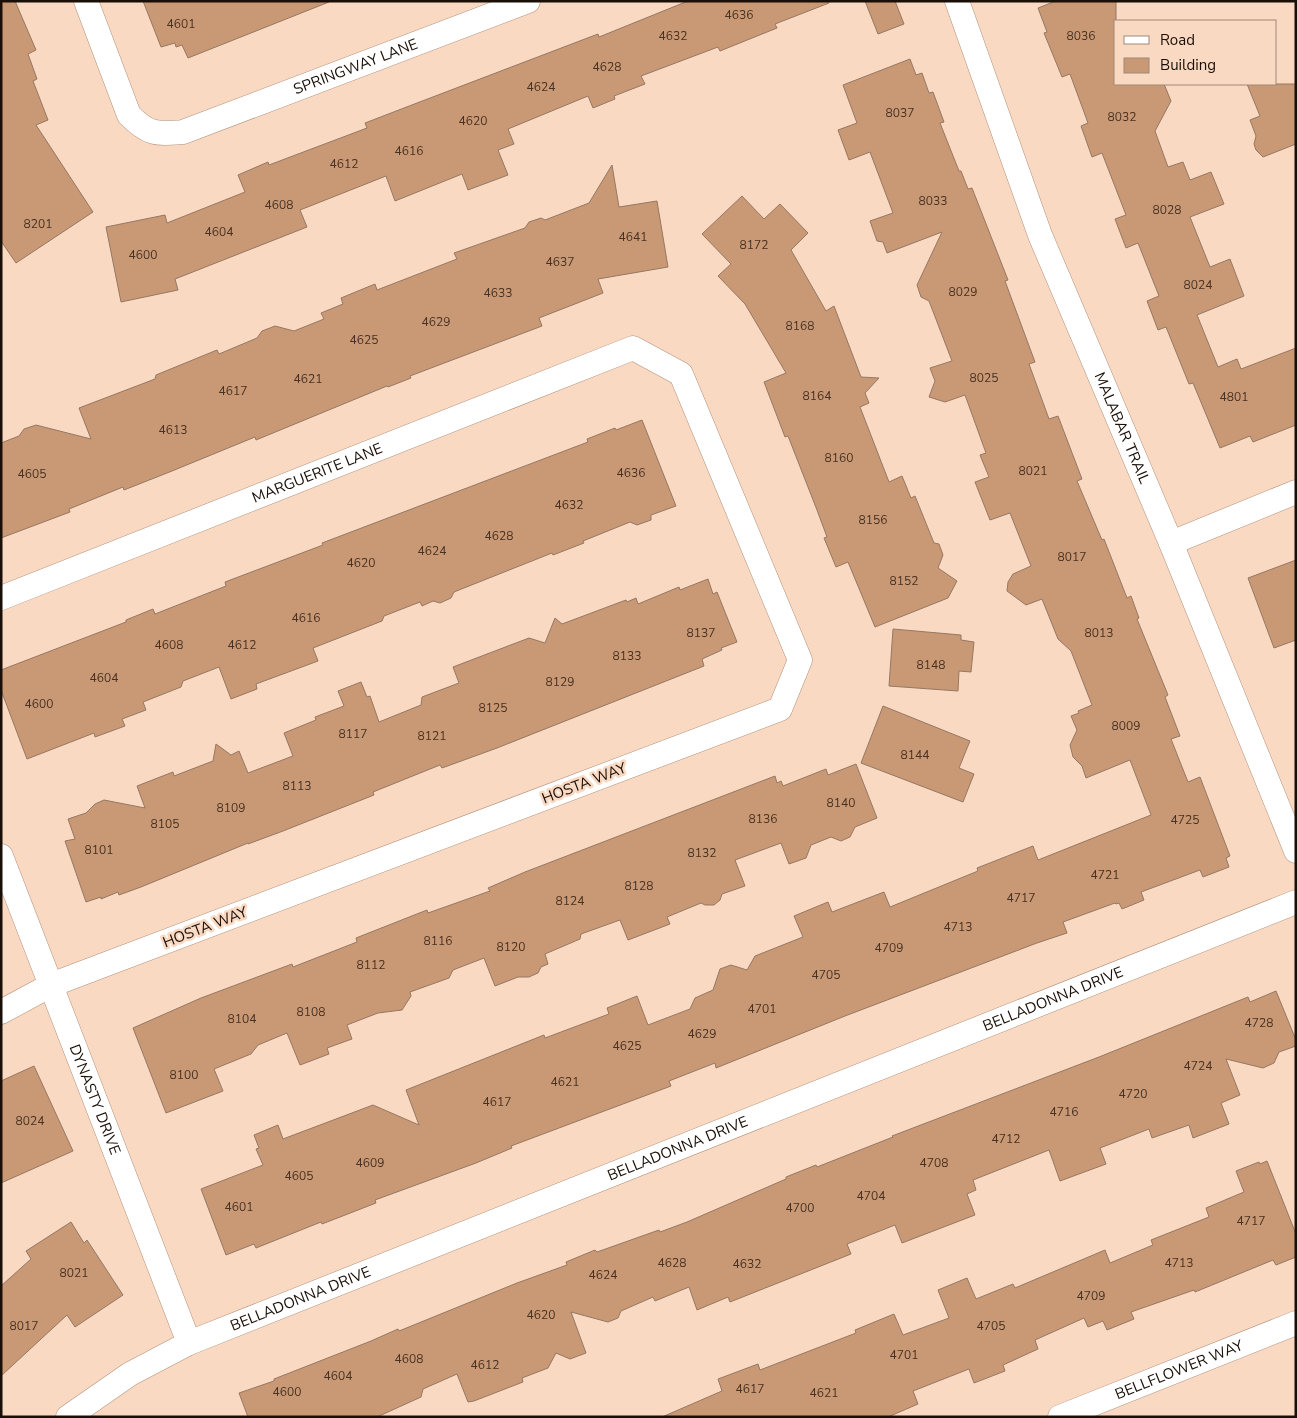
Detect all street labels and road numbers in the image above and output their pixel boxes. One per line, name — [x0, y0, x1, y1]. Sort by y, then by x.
street label: SPRINGWAY LANE — [290, 34, 421, 99]
street label: MALABAR TRAIL — [1090, 369, 1155, 487]
street label: MARGUERITE LANE — [249, 438, 385, 508]
street label: HOSTA WAY — [539, 757, 630, 808]
street label: HOSTA WAY — [160, 901, 251, 952]
street label: BELLADONNA DRIVE — [980, 962, 1126, 1036]
street label: DYNASTY DRIVE — [65, 1041, 125, 1158]
street label: BELLADONNA DRIVE — [604, 1111, 751, 1185]
street label: BELLADONNA DRIVE — [227, 1262, 374, 1336]
street label: BELLFLOWER WAY — [1112, 1335, 1247, 1404]

